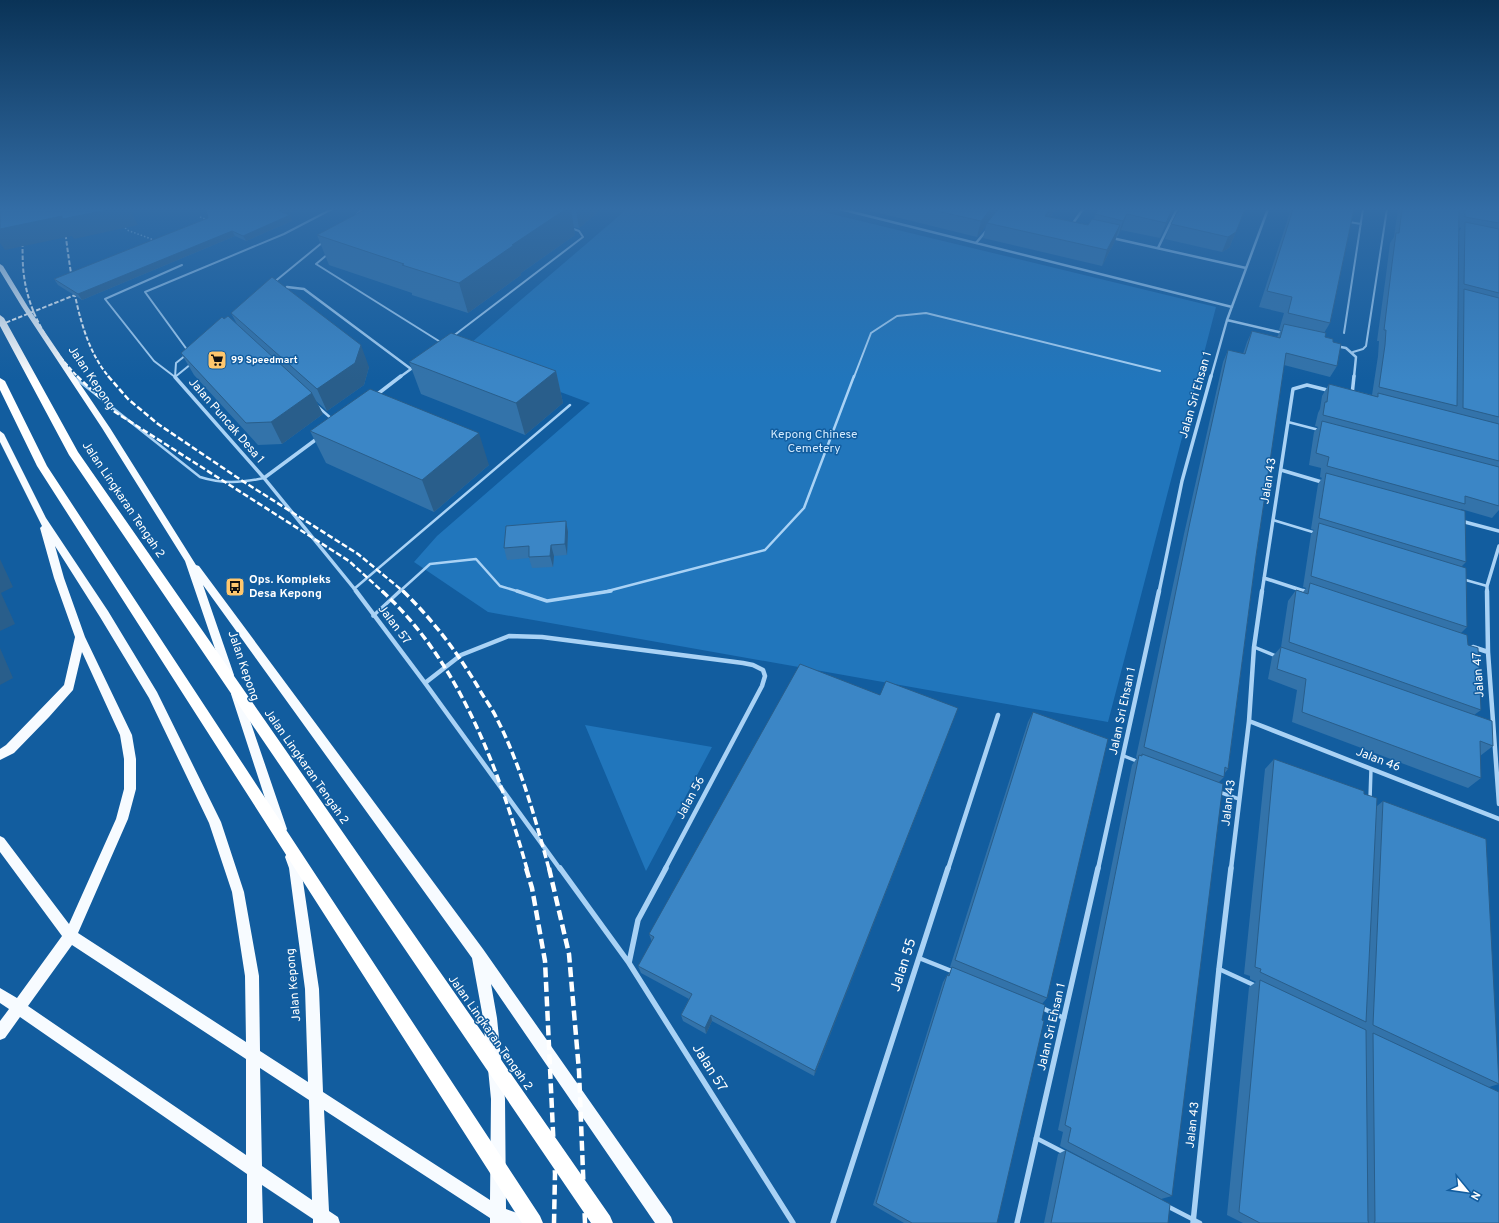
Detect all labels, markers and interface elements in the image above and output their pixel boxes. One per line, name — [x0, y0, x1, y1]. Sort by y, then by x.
street label: Jalan Kepong — [64, 343, 118, 413]
supermarket icon: 99 Speedmart — [206, 349, 228, 371]
street label: Jalan Sri Ehsan 1 — [1176, 350, 1216, 440]
place label: 99 Speedmart — [231, 354, 298, 367]
street label: Jalan Puncak Desa 1 — [184, 375, 268, 467]
park label: Kepong Chinese Cemetery — [770, 427, 858, 457]
street label: Jalan Lingkaran Tengah 2 — [78, 439, 168, 561]
street label: Jalan 43 — [1257, 457, 1281, 505]
place label: Ops. Kompleks Desa Kepong — [249, 572, 331, 602]
bus stop icon: Ops. Kompleks Desa Kepong — [224, 576, 246, 598]
street label: Jalan 57 — [374, 602, 414, 648]
street label: Jalan Kepong — [223, 629, 263, 703]
street label: Jalan 47 — [1469, 652, 1489, 698]
street label: Jalan Sri Ehsan 1 — [1106, 665, 1140, 757]
street label: Jalan Lingkaran Tengah 2 — [260, 706, 352, 828]
street label: Jalan 46 — [1353, 744, 1403, 776]
street label: Jalan 56 — [673, 774, 709, 822]
street label: Jalan 43 — [1218, 779, 1240, 827]
street label: Jalan 55 — [887, 936, 921, 994]
street label: Jalan Kepong — [283, 948, 305, 1022]
street label: Jalan Lingkaran Tengah 2 — [444, 972, 536, 1094]
street label: Jalan Sri Ehsan 1 — [1034, 981, 1070, 1073]
street label: Jalan 57 — [688, 1041, 730, 1095]
street label: Jalan 43 — [1183, 1101, 1203, 1149]
north arrow — [1447, 1171, 1487, 1211]
text: N — [1467, 1189, 1483, 1202]

